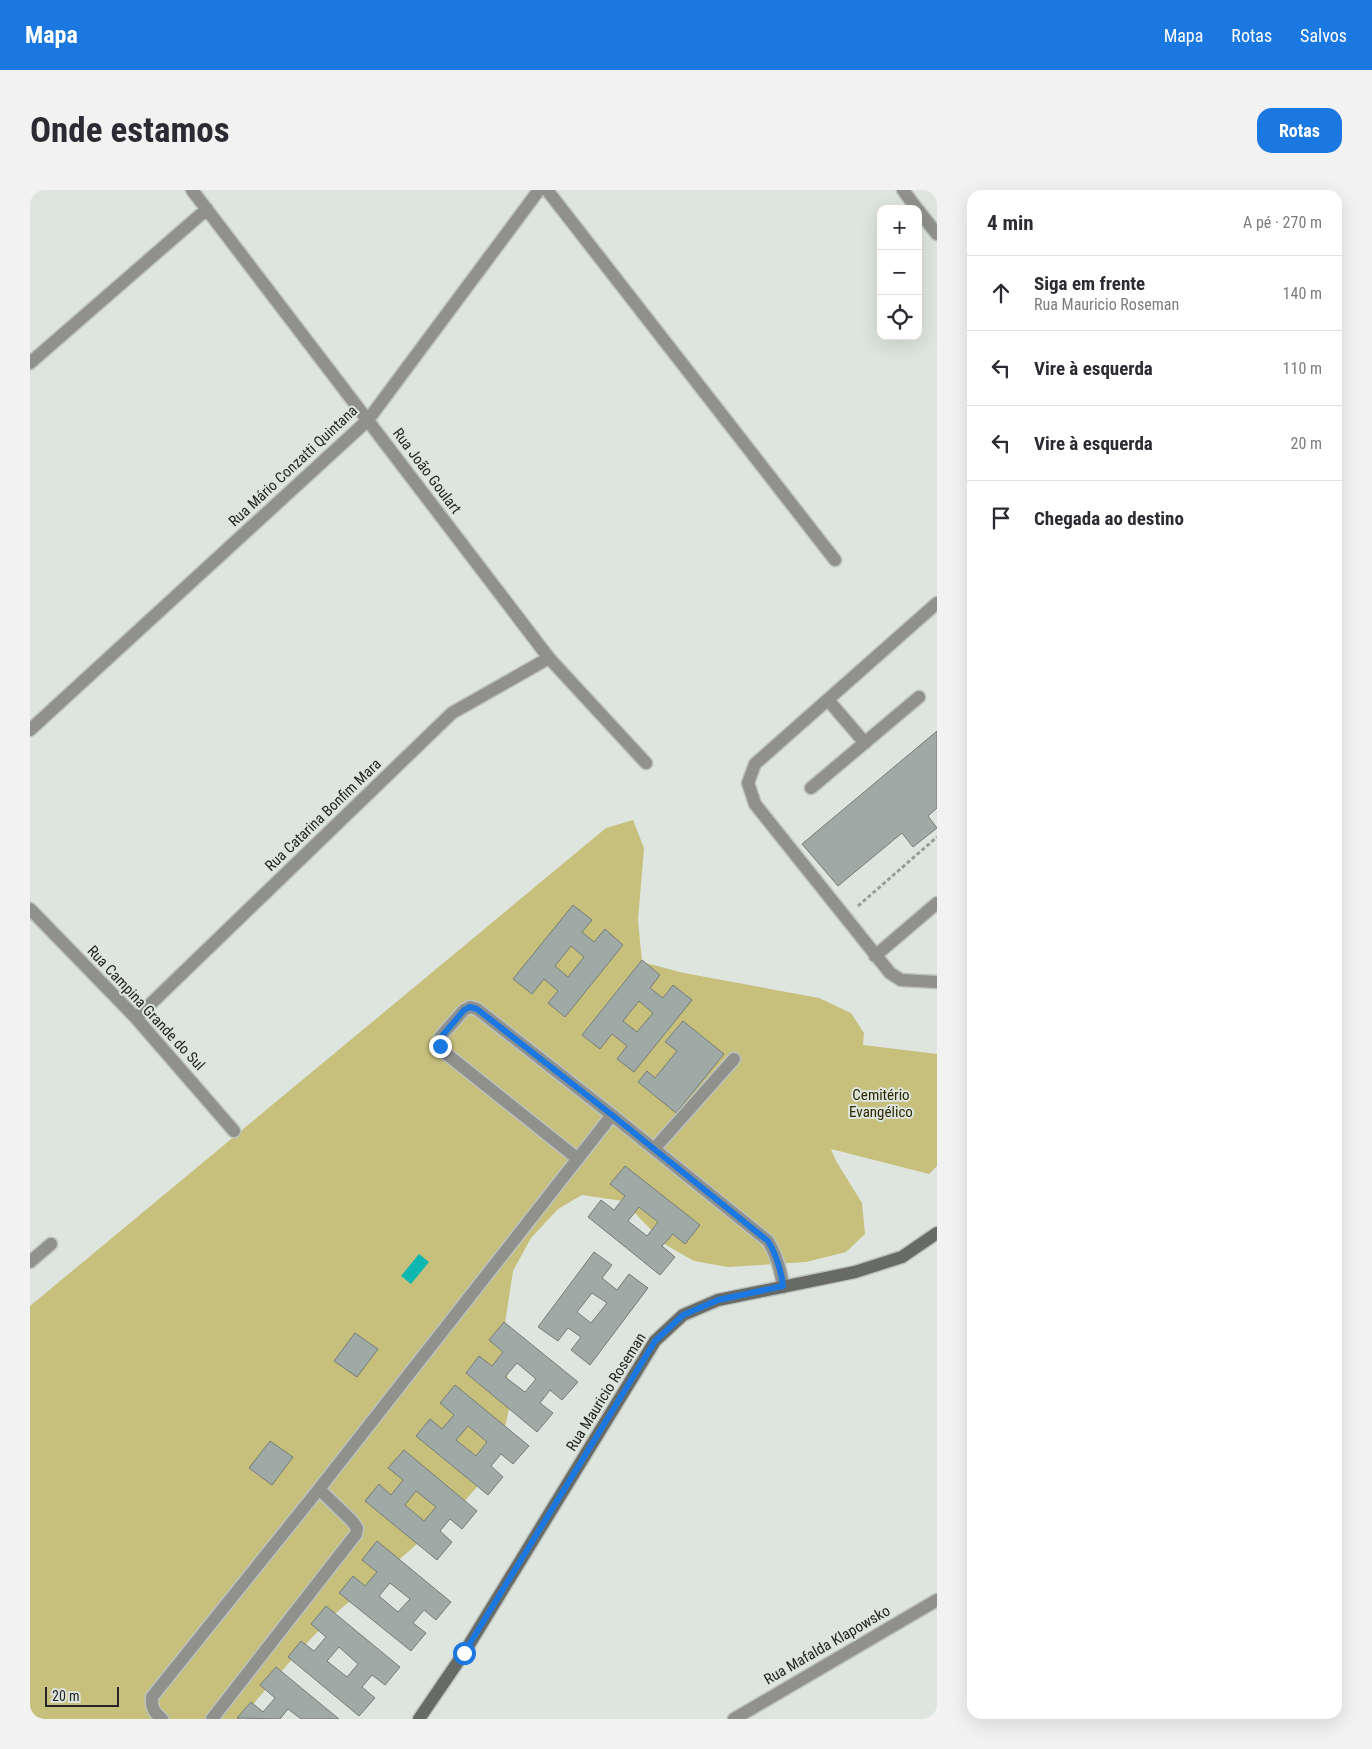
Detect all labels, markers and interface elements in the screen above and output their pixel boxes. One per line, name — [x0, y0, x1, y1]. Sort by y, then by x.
text: Mapa — [25, 21, 78, 49]
text: Mapa — [1164, 25, 1203, 46]
text: Rotas — [1231, 25, 1272, 46]
text: Salvos — [1300, 25, 1347, 46]
button: Rotas — [1257, 108, 1342, 153]
text: Onde estamos — [30, 110, 230, 151]
map controls — [877, 205, 922, 340]
button: + — [877, 205, 922, 250]
text: 4 min — [987, 211, 1034, 235]
text: A pé · 270 m — [1243, 213, 1322, 232]
button: − — [877, 250, 922, 295]
text: Siga em frente — [1034, 272, 1145, 295]
icon: ahead — [987, 279, 1015, 307]
text: 140 m — [1283, 284, 1322, 303]
button: locate — [877, 295, 922, 340]
text: Rua Mauricio Roseman — [1034, 295, 1179, 314]
icon: left — [987, 354, 1015, 382]
text: Vire à esquerda — [1034, 357, 1153, 380]
text: 110 m — [1283, 359, 1322, 378]
street label: Rua Mário Conzatti Quintana — [225, 402, 361, 530]
street label: Rua João Goulart — [389, 425, 465, 517]
icon: left — [987, 429, 1015, 457]
text: Vire à esquerda — [1034, 432, 1153, 455]
text: 20 m — [1290, 434, 1322, 453]
icon: arrive — [987, 504, 1015, 532]
text: Chegada ao destino — [1034, 507, 1184, 530]
street label: Rua Catarina Bonfim Mara — [261, 755, 385, 875]
street label: Rua Campina Grande do Sul — [84, 942, 208, 1074]
route end — [429, 1035, 452, 1058]
park label: Cemitério Evangélico — [849, 1086, 913, 1121]
street label: Rua Mauricio Roseman — [562, 1330, 650, 1454]
street label: Rua Mafalda Klapowsko — [761, 1602, 893, 1688]
route start — [453, 1642, 476, 1665]
scale bar — [45, 1684, 119, 1707]
text: 20 m — [52, 1688, 80, 1704]

